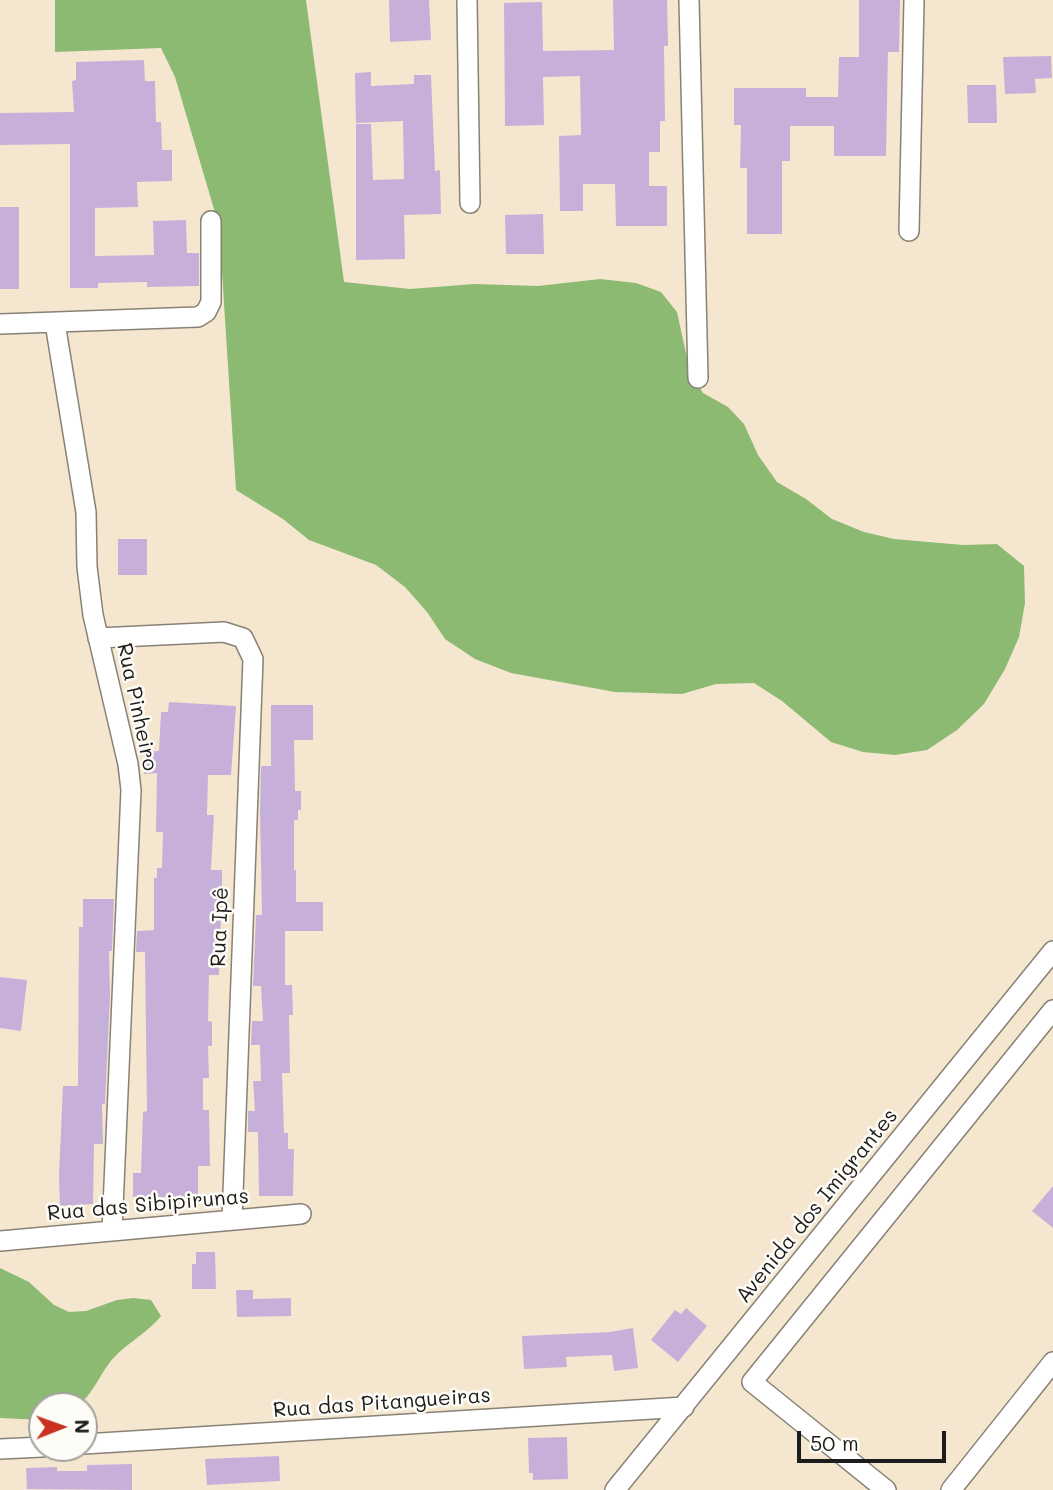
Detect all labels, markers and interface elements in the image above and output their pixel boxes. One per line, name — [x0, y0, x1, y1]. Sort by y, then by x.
street label: Rua Pinheiro — [111, 641, 163, 773]
street label: Rua Ipê — [206, 887, 234, 967]
street label: Avenida dos Imigrantes — [731, 1104, 903, 1308]
street label: Rua das Sibipirunas — [46, 1184, 250, 1226]
street label: Rua das Pitangueiras — [272, 1383, 492, 1423]
north arrow — [28, 1392, 98, 1462]
scale bar — [801, 1416, 950, 1460]
text: N — [70, 1419, 95, 1434]
text: 50 m — [810, 1429, 859, 1456]

